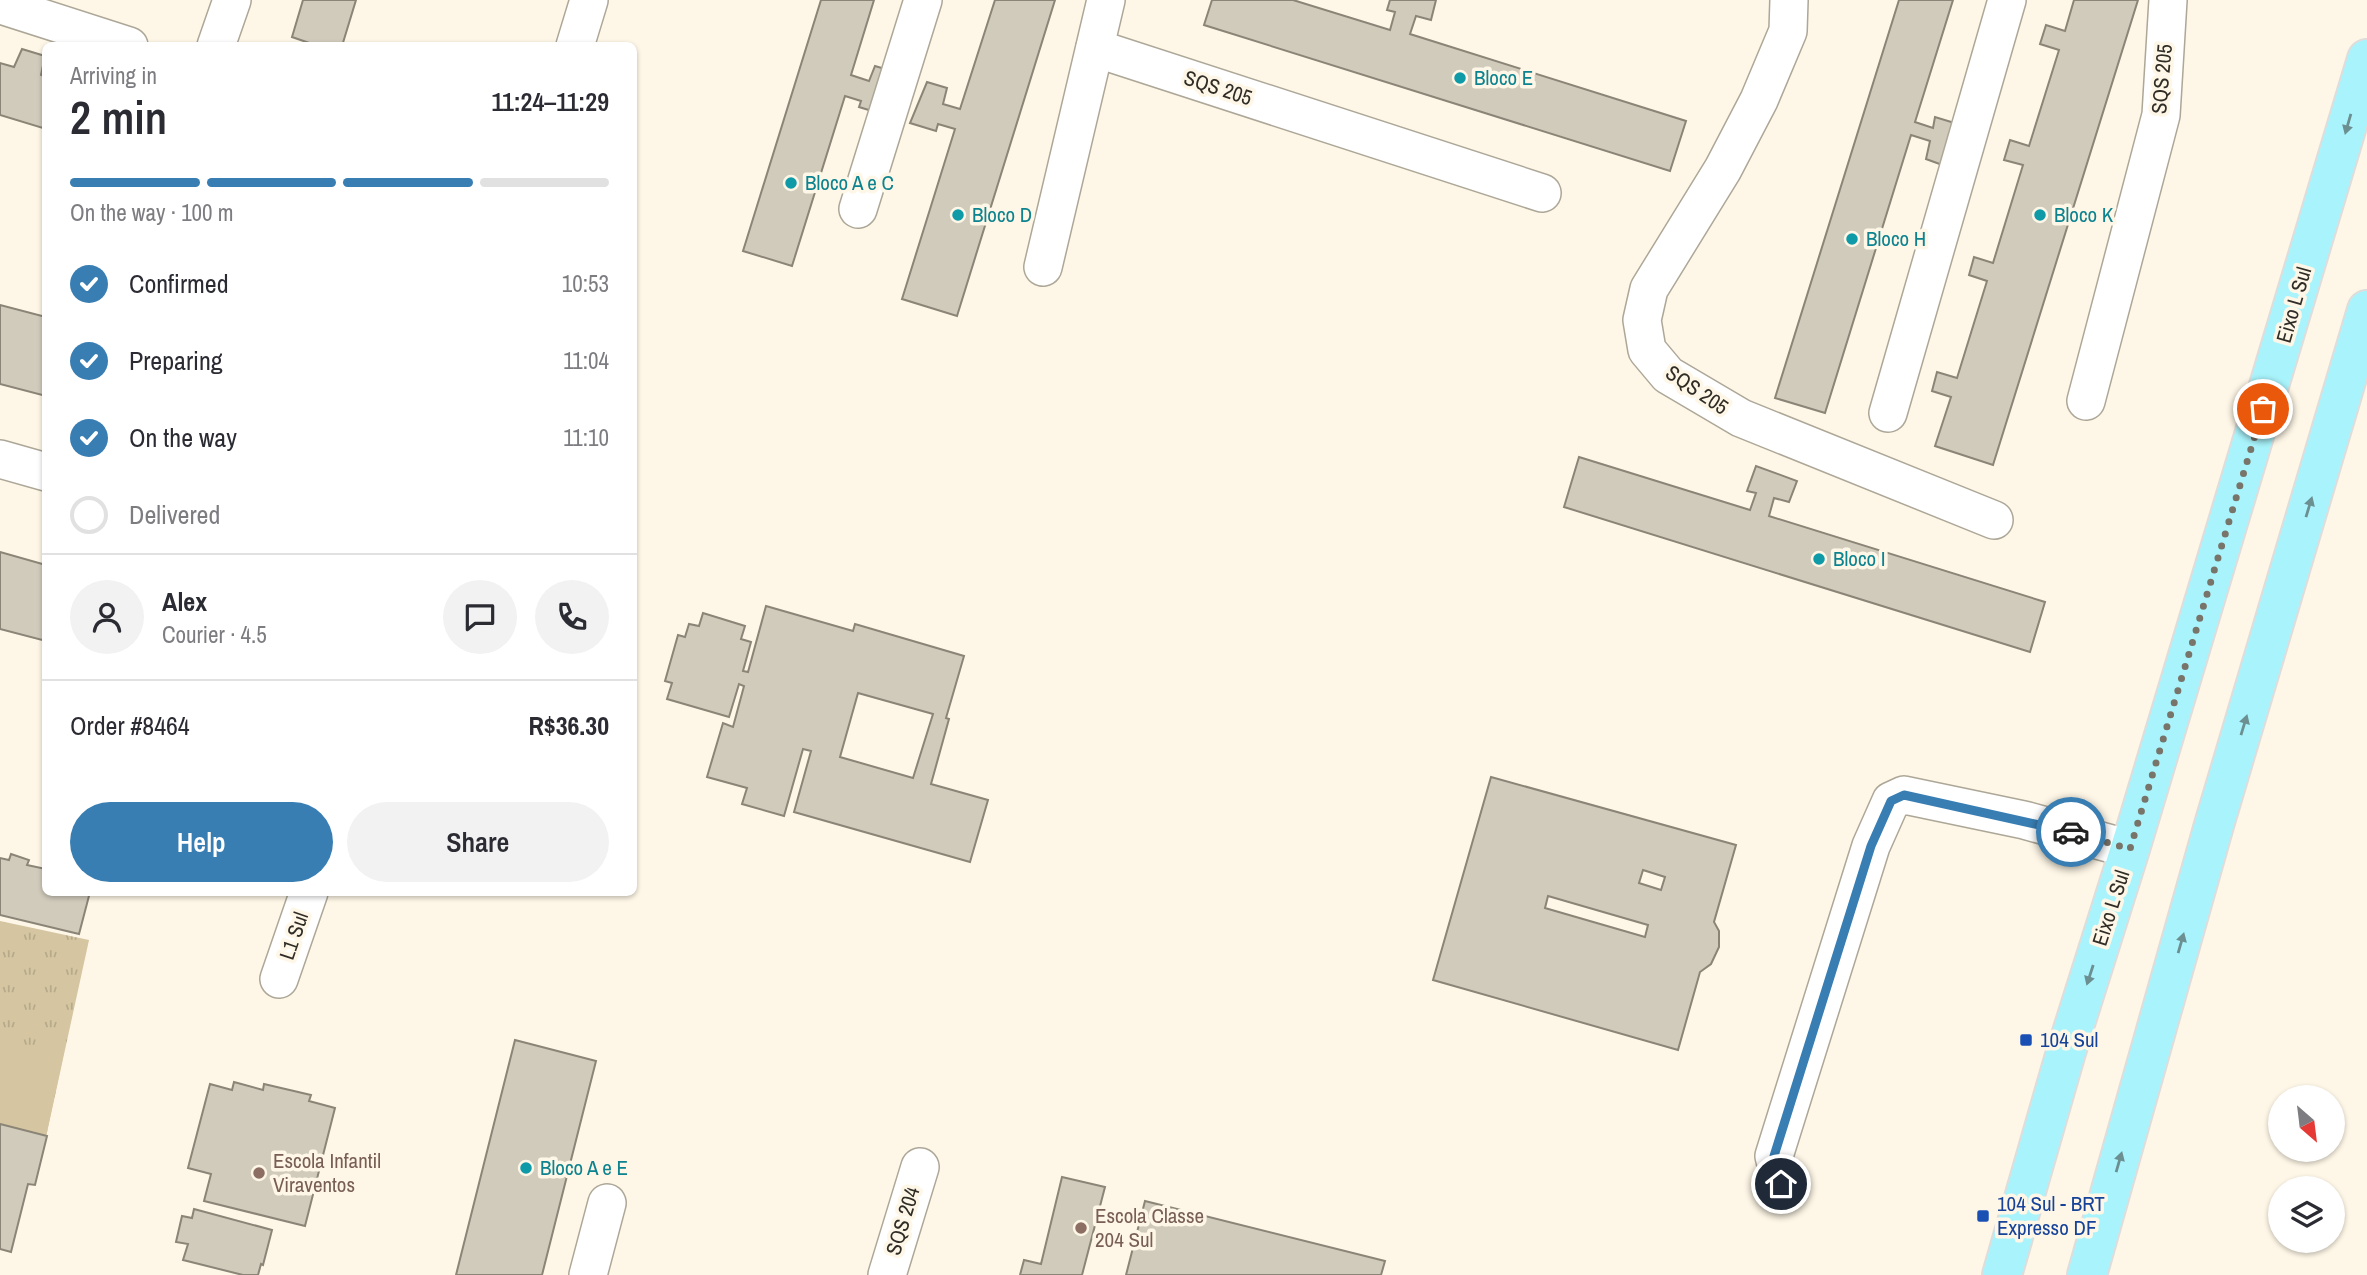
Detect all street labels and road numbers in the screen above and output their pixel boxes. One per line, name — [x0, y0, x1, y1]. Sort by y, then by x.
street label: SQS 205 — [2144, 43, 2179, 115]
street label: SQS 205 — [1180, 63, 1256, 112]
street label: Eixo L Sul — [2269, 263, 2318, 346]
street label: SQS 205 — [1660, 358, 1734, 421]
street label: Eixo L Sul — [2085, 866, 2136, 949]
street label: L1 Sul — [272, 908, 315, 964]
street label: SQS 204 — [878, 1183, 927, 1259]

